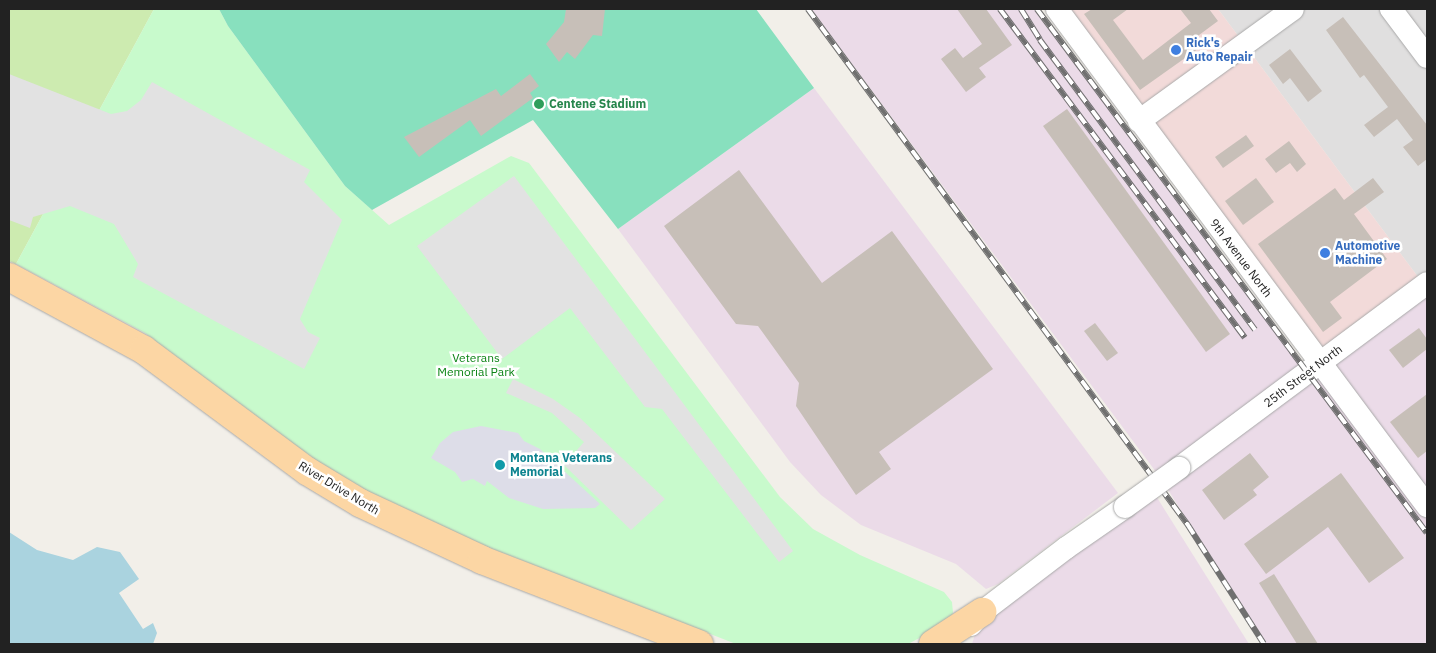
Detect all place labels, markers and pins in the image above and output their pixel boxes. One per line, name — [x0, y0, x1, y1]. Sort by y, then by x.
place label: Rick's Auto Repair — [1186, 36, 1253, 64]
marker: Rick's Auto Repair — [1170, 44, 1182, 56]
place label: Centene Stadium — [549, 97, 646, 111]
marker: Centene Stadium — [533, 98, 545, 110]
place label: Automotive Machine — [1335, 239, 1400, 267]
marker: Automotive Machine — [1319, 247, 1331, 259]
place label: Montana Veterans Memorial — [510, 451, 612, 479]
marker: Montana Veterans Memorial — [494, 459, 506, 471]

